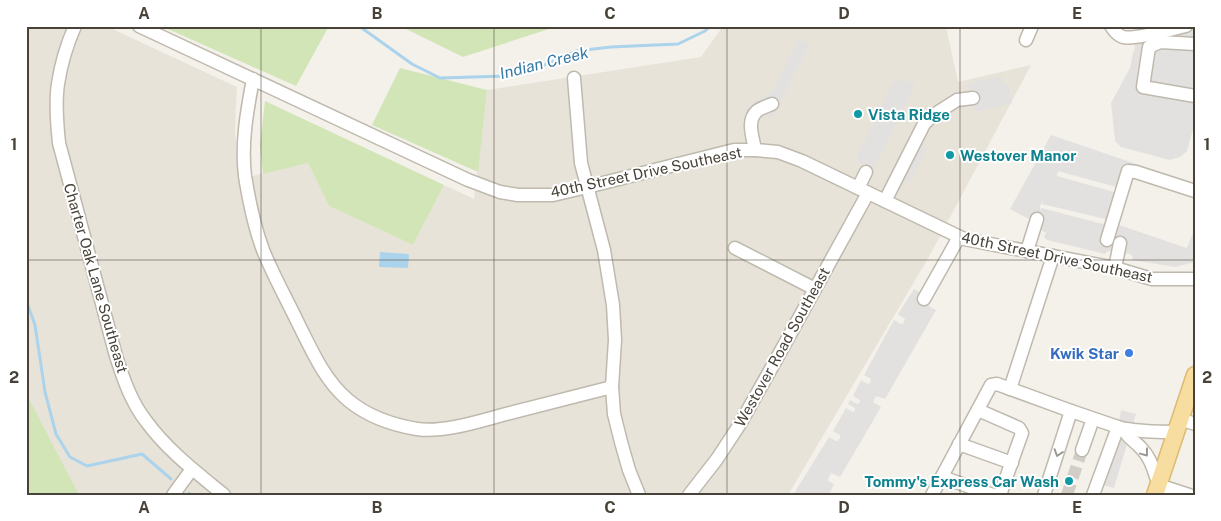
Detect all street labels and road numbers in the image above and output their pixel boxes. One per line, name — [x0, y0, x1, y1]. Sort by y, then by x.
street label: 40th Street Drive Southeast — [549, 143, 743, 201]
street label: Charter Oak Lane Southeast — [61, 181, 131, 375]
street label: 40th Street Drive Southeast — [960, 228, 1154, 286]
street label: Westover Road Southeast — [731, 264, 833, 430]

